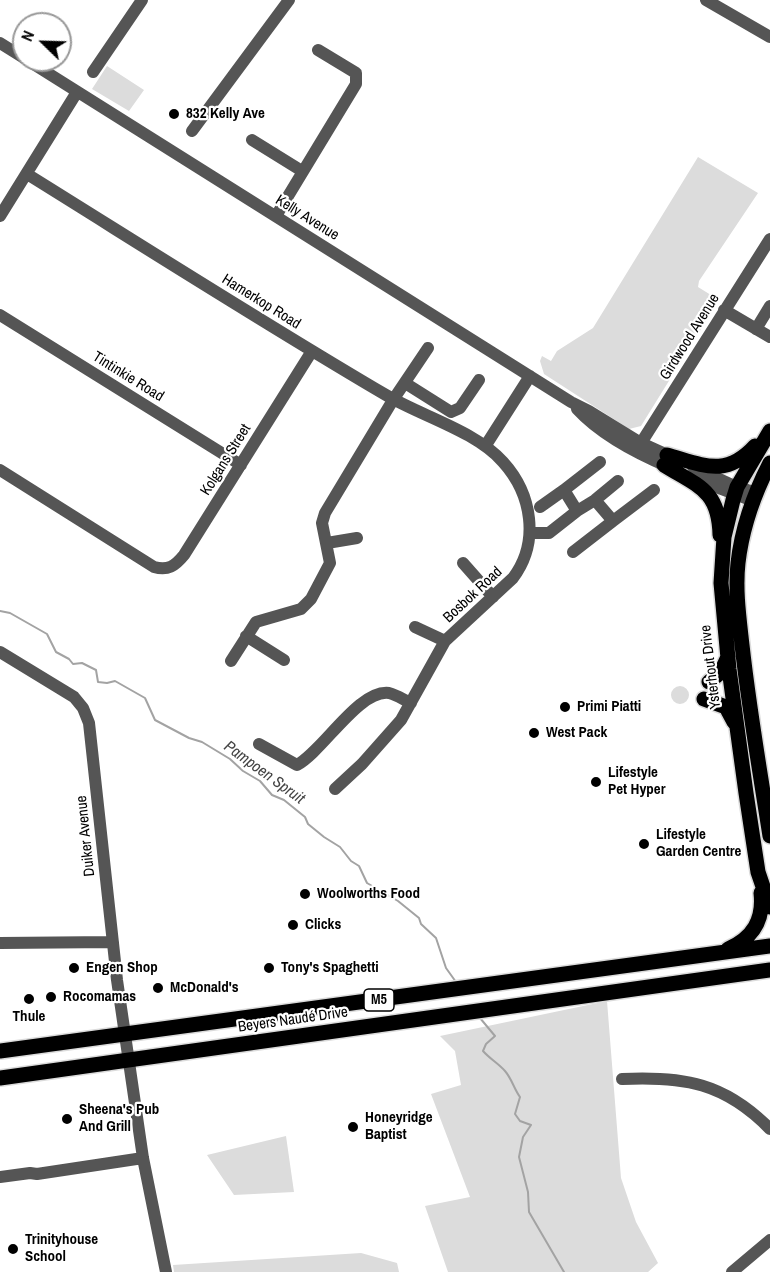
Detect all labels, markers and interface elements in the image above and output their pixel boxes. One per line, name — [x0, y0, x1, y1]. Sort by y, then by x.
north arrow — [12, 12, 72, 72]
text: N — [15, 27, 39, 44]
place label: 832 Kelly Ave — [186, 105, 265, 123]
marker: 832 Kelly Ave — [167, 107, 181, 121]
street label: Kelly Avenue — [272, 191, 342, 245]
street label: Hamerkop Road — [218, 271, 304, 333]
street label: Girdwood Avenue — [656, 291, 724, 383]
street label: Tintinkie Road — [89, 348, 167, 406]
street label: Kolgans Street — [197, 421, 255, 499]
street label: Bosbok Road — [440, 563, 506, 627]
street label: Ysterhout Drive — [697, 624, 725, 710]
place label: Primi Piatti — [577, 698, 641, 716]
marker: Primi Piatti — [558, 700, 572, 714]
place label: West Pack — [546, 724, 607, 742]
marker: West Pack — [527, 726, 541, 740]
water label: Pampoen Spruit — [220, 737, 308, 809]
place label: Lifestyle Pet Hyper — [608, 764, 665, 799]
marker: Lifestyle Pet Hyper — [589, 775, 603, 789]
street label: Duiker Avenue — [73, 795, 99, 877]
place label: Lifestyle Garden Centre — [656, 826, 741, 861]
marker: Lifestyle Garden Centre — [637, 837, 651, 851]
place label: Woolworths Food — [317, 885, 420, 903]
marker: Woolworths Food — [298, 887, 312, 901]
place label: Clicks — [305, 916, 341, 934]
marker: Clicks — [286, 918, 300, 932]
place label: Engen Shop — [86, 959, 158, 977]
place label: Tony's Spaghetti — [281, 959, 379, 977]
marker: Engen Shop — [67, 961, 81, 975]
marker: Tony's Spaghetti — [262, 961, 276, 975]
place label: McDonald's — [170, 979, 239, 997]
marker: McDonald's — [151, 981, 165, 995]
place label: Rocomamas — [63, 988, 136, 1006]
road number: M5 — [364, 989, 394, 1011]
marker: Rocomamas — [44, 990, 58, 1004]
marker: Thule — [22, 992, 36, 1006]
street label: Beyers Naudé Drive — [237, 1003, 349, 1037]
place label: Thule — [13, 1008, 45, 1026]
place label: Sheena's Pub And Grill — [79, 1101, 159, 1136]
place label: Honeyridge Baptist — [365, 1109, 433, 1144]
marker: Sheena's Pub And Grill — [60, 1112, 74, 1126]
marker: Honeyridge Baptist — [346, 1120, 360, 1134]
place label: Trinityhouse School — [25, 1231, 98, 1266]
marker: Trinityhouse School — [6, 1242, 20, 1256]

